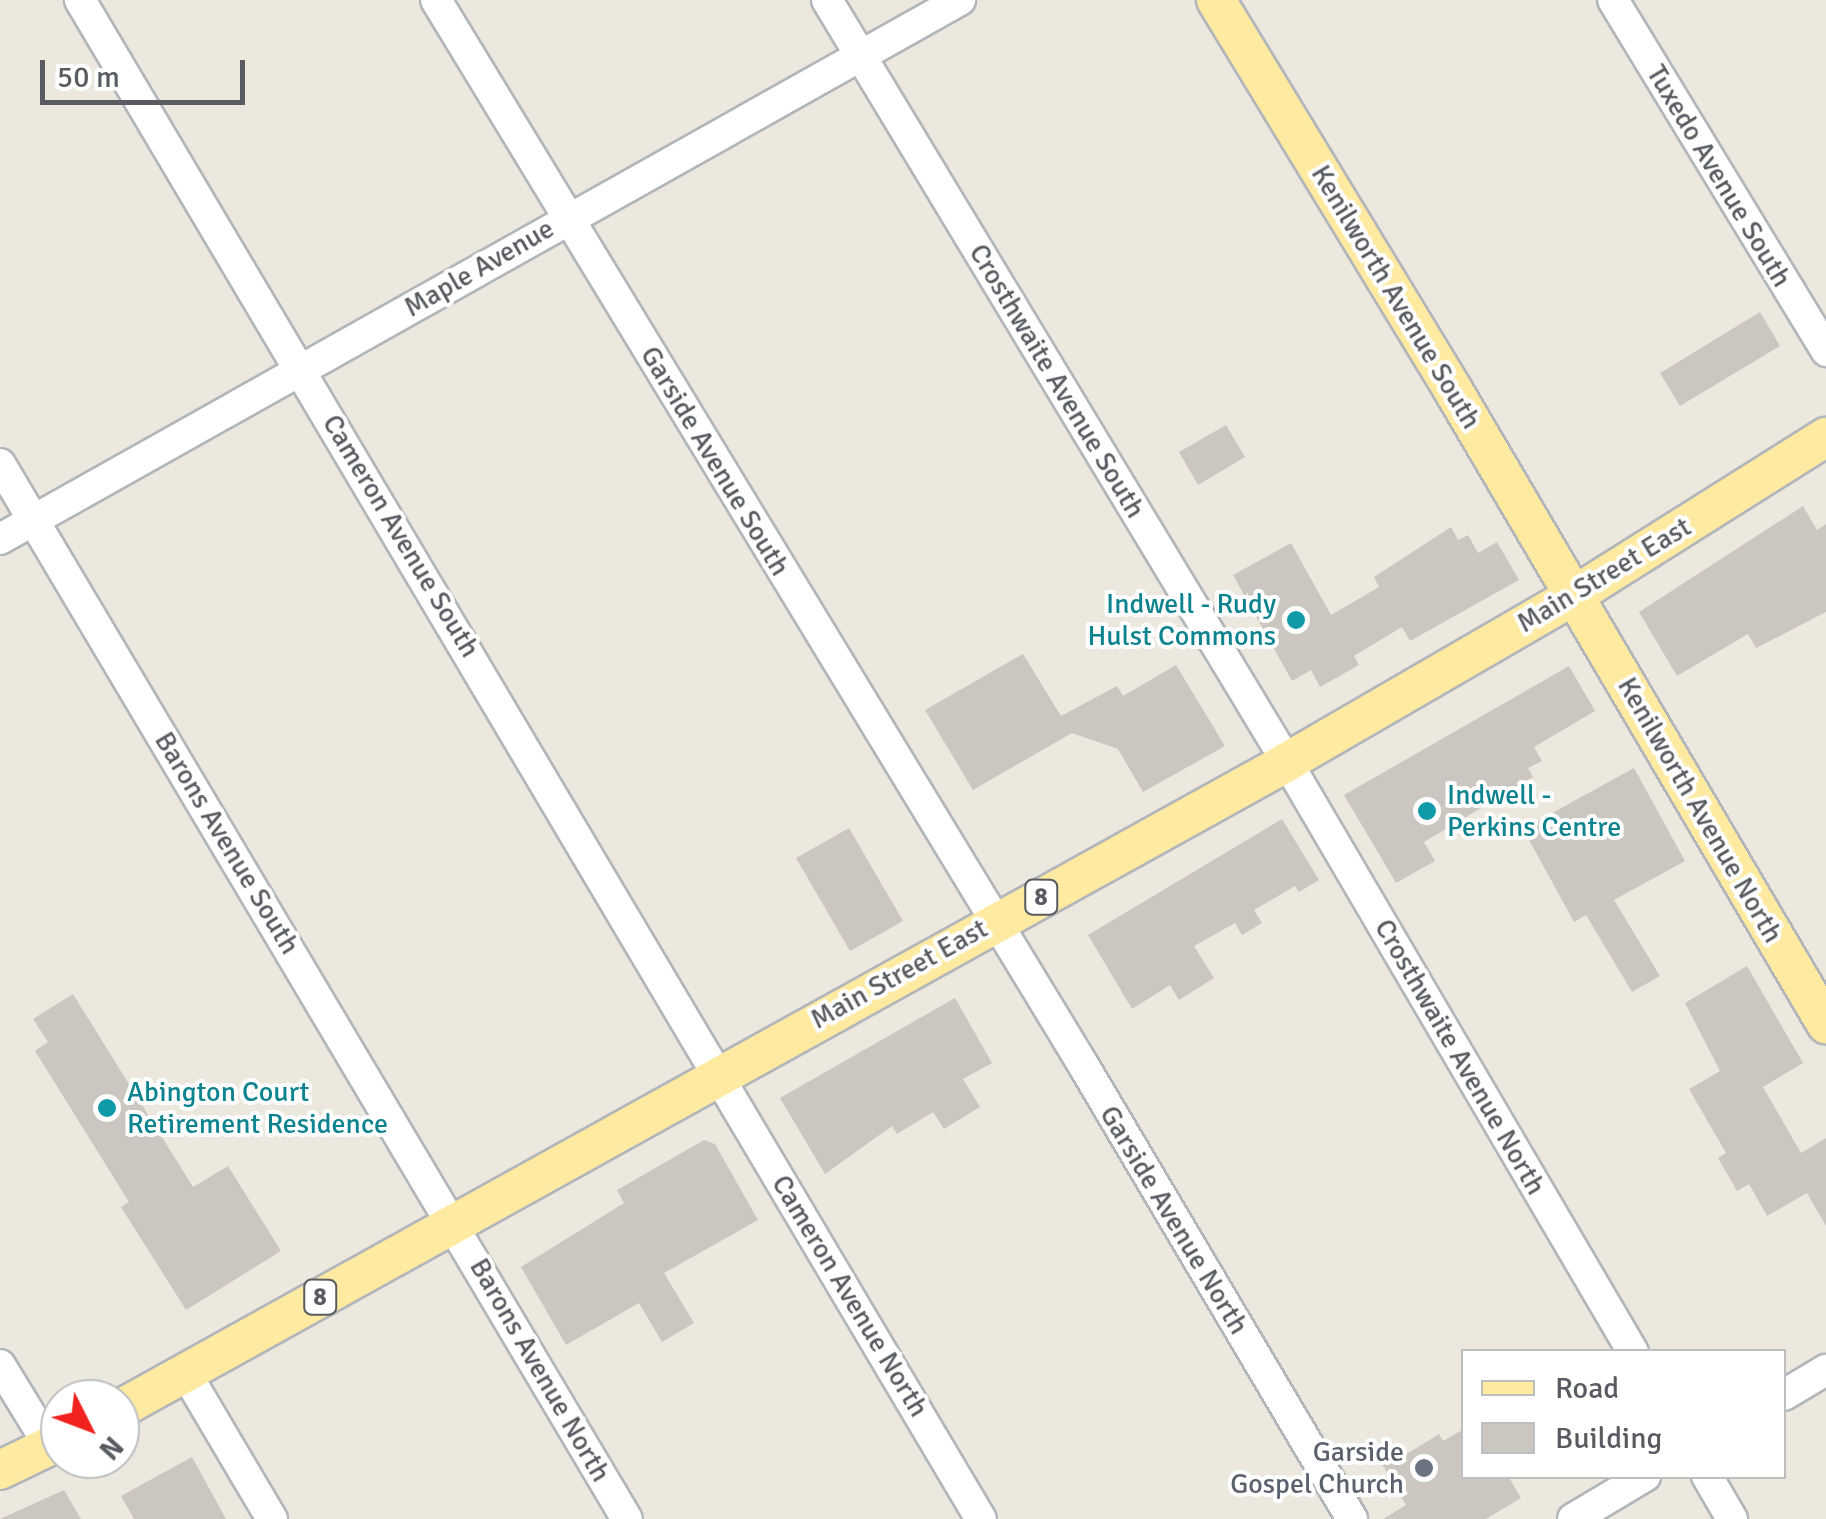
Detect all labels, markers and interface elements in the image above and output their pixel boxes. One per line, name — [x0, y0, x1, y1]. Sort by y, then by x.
scale bar — [45, 40, 250, 102]
text: 50 m — [57, 59, 120, 96]
street label: Tuxedo Avenue South — [1639, 59, 1799, 293]
street label: Kenilworth Avenue South — [1304, 159, 1488, 435]
street label: Maple Avenue — [398, 212, 560, 324]
street label: Crosthwaite Avenue South — [962, 238, 1152, 524]
street label: Garside Avenue South — [633, 340, 797, 582]
street label: Cameron Avenue South — [315, 409, 487, 663]
street label: Main Street East — [1511, 510, 1697, 640]
place label: Indwell - Rudy Hulst Commons — [1087, 587, 1276, 653]
marker: Indwell - Rudy Hulst Commons — [1285, 609, 1307, 631]
street label: Kenilworth Avenue North — [1610, 671, 1790, 949]
street label: Barons Avenue South — [147, 726, 307, 960]
place label: Indwell - Perkins Centre — [1447, 778, 1621, 844]
marker: Indwell - Perkins Centre — [1416, 800, 1438, 822]
road number: 8 — [1024, 877, 1058, 917]
street label: Main Street East — [805, 912, 993, 1036]
street label: Crosthwaite Avenue North — [1367, 913, 1553, 1201]
place label: Abington Court Retirement Residence — [127, 1075, 388, 1141]
marker: Abington Court Retirement Residence — [96, 1097, 118, 1119]
street label: Garside Avenue North — [1092, 1100, 1256, 1340]
street label: Cameron Avenue North — [764, 1169, 936, 1423]
street label: Barons Avenue North — [462, 1252, 618, 1488]
road number: 8 — [302, 1277, 338, 1317]
legend — [1461, 1349, 1786, 1479]
text: Road — [1555, 1370, 1619, 1407]
north arrow — [40, 1379, 140, 1479]
text: Building — [1555, 1420, 1662, 1457]
text: N — [92, 1429, 130, 1466]
place label: Garside Gospel Church — [1230, 1435, 1404, 1501]
marker: Garside Gospel Church — [1413, 1457, 1435, 1479]

